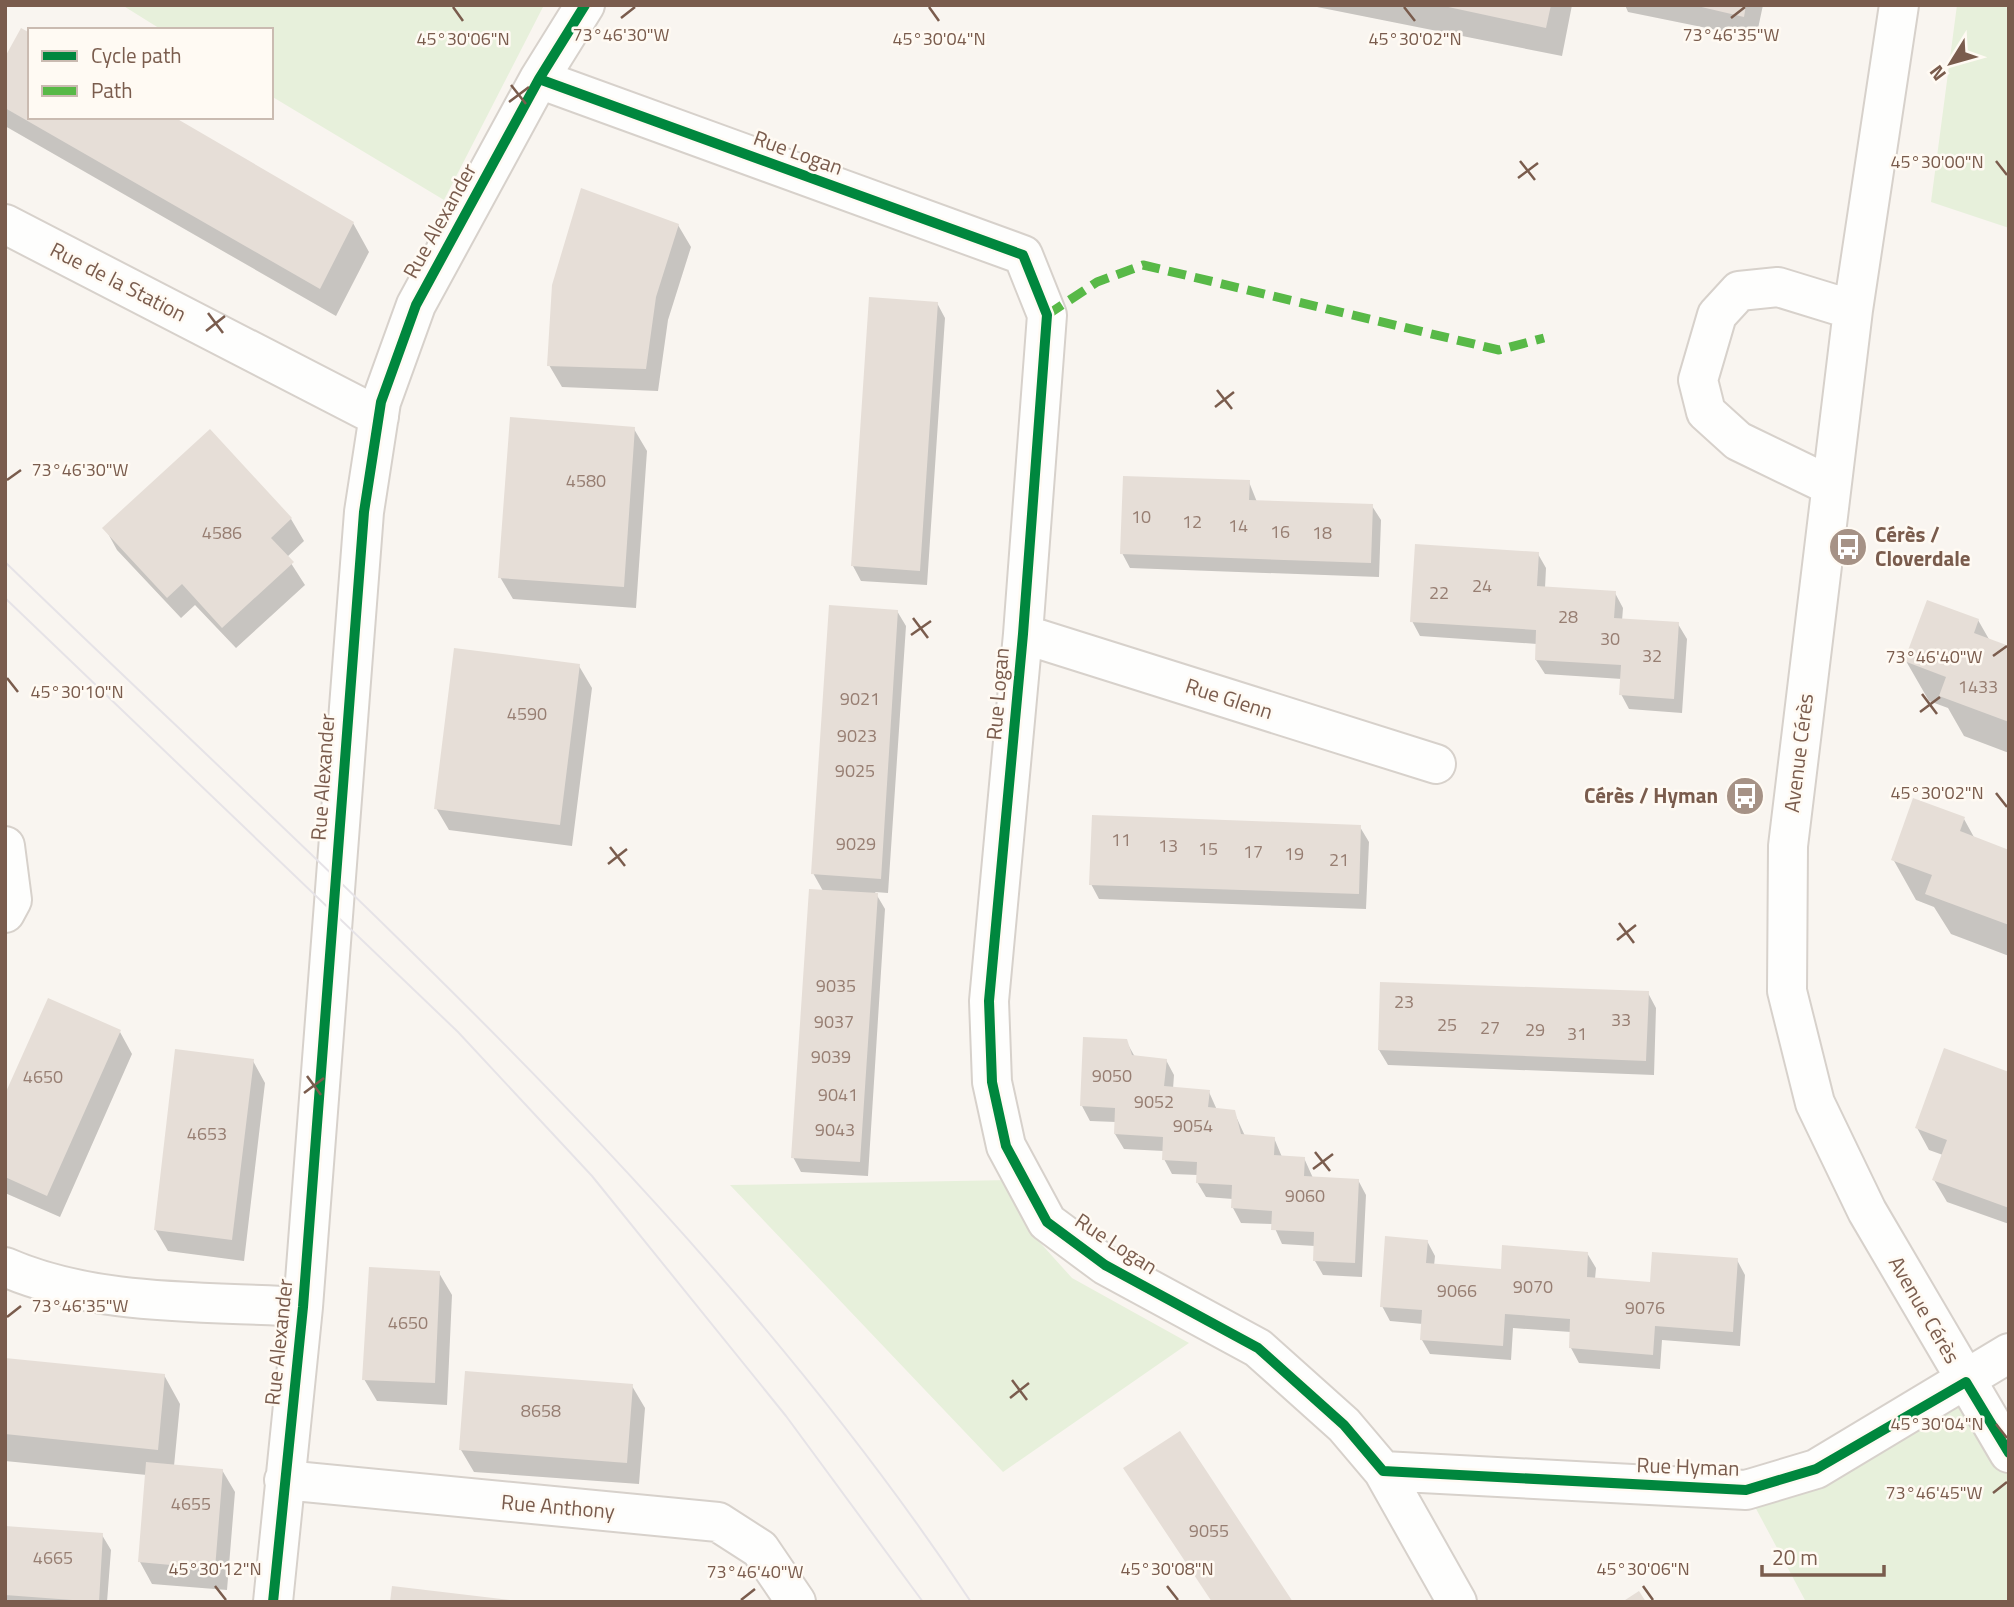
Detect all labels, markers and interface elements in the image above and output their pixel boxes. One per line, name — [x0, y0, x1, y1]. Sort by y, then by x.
text: 73°46'30"W — [573, 21, 670, 48]
text: 73°46'35"W — [1683, 21, 1780, 48]
text: 45°30'06"N — [416, 25, 510, 52]
text: 45°30'04"N — [892, 25, 986, 52]
text: 45°30'02"N — [1368, 25, 1462, 52]
legend — [28, 28, 273, 119]
north arrow — [1916, 28, 1986, 98]
text: Cycle path — [91, 39, 182, 71]
text: N — [1921, 60, 1953, 88]
text: Path — [91, 74, 133, 106]
street label: Rue Logan — [749, 121, 847, 183]
text: 45°30'00"N — [1890, 148, 1984, 175]
street label: Rue Alexander — [394, 157, 484, 284]
street label: Rue de la Station — [45, 233, 192, 329]
text: 73°46'30"W — [32, 456, 129, 483]
house number: 4580 — [566, 467, 606, 494]
house number: 10 — [1131, 503, 1151, 530]
house number: 12 — [1182, 508, 1202, 535]
house number: 14 — [1228, 512, 1248, 539]
house number: 16 — [1270, 518, 1290, 545]
place label: Cérès / Cloverdale — [1875, 518, 1971, 574]
house number: 4586 — [202, 519, 242, 546]
house number: 18 — [1312, 519, 1332, 546]
bus stop icon: Cérès / Cloverdale — [1827, 526, 1869, 568]
house number: 24 — [1472, 572, 1492, 599]
house number: 22 — [1429, 579, 1449, 606]
house number: 28 — [1558, 603, 1578, 630]
house number: 30 — [1600, 625, 1620, 652]
house number: 32 — [1642, 642, 1662, 669]
text: 73°46'40"W — [1886, 643, 1983, 670]
street label: Rue Logan — [977, 646, 1017, 742]
street label: Rue Glenn — [1181, 669, 1277, 727]
house number: 1433 — [1958, 673, 1998, 700]
text: 45°30'10"N — [30, 678, 124, 705]
house number: 9021 — [840, 685, 880, 712]
street label: Avenue Cérès — [1775, 692, 1821, 814]
house number: 4590 — [507, 700, 547, 727]
street label: Rue Alexander — [302, 712, 342, 842]
house number: 9023 — [837, 722, 877, 749]
house number: 9025 — [835, 757, 875, 784]
bus stop icon: Cérès / Hyman — [1724, 775, 1766, 817]
place label: Cérès / Hyman — [1584, 779, 1718, 811]
text: 45°30'02"N — [1890, 779, 1984, 806]
house number: 11 — [1111, 826, 1131, 853]
house number: 9029 — [836, 830, 876, 857]
house number: 13 — [1158, 832, 1178, 859]
house number: 15 — [1198, 835, 1218, 862]
house number: 17 — [1243, 838, 1263, 865]
house number: 19 — [1284, 840, 1304, 867]
house number: 21 — [1329, 846, 1349, 873]
house number: 9035 — [816, 972, 856, 999]
house number: 23 — [1394, 988, 1414, 1015]
house number: 33 — [1611, 1006, 1631, 1033]
house number: 9037 — [814, 1008, 854, 1035]
house number: 25 — [1437, 1011, 1457, 1038]
house number: 27 — [1480, 1014, 1500, 1041]
house number: 29 — [1525, 1016, 1545, 1043]
house number: 31 — [1567, 1020, 1587, 1047]
house number: 9039 — [811, 1043, 851, 1070]
house number: 9050 — [1092, 1062, 1132, 1089]
house number: 4650 — [23, 1063, 63, 1090]
house number: 9041 — [818, 1081, 858, 1108]
house number: 9052 — [1134, 1088, 1174, 1115]
house number: 9054 — [1173, 1112, 1213, 1139]
house number: 9043 — [815, 1116, 855, 1143]
house number: 4653 — [187, 1120, 227, 1147]
house number: 9060 — [1285, 1182, 1325, 1209]
street label: Rue Logan — [1069, 1204, 1164, 1282]
street label: Avenue Cérès — [1881, 1250, 1969, 1369]
house number: 9070 — [1513, 1273, 1553, 1300]
street label: Rue Alexander — [255, 1277, 301, 1407]
house number: 9066 — [1437, 1277, 1477, 1304]
text: 73°46'35"W — [32, 1292, 129, 1319]
house number: 9076 — [1625, 1294, 1665, 1321]
house number: 4650 — [388, 1309, 428, 1336]
house number: 8658 — [521, 1397, 561, 1424]
text: 45°30'04"N — [1890, 1410, 1984, 1437]
street label: Rue Hyman — [1636, 1448, 1740, 1484]
text: 73°46'45"W — [1886, 1479, 1983, 1506]
street label: Rue Anthony — [500, 1485, 616, 1527]
house number: 4655 — [171, 1490, 211, 1517]
house number: 9055 — [1189, 1517, 1229, 1544]
scale bar — [1762, 1534, 1884, 1578]
text: 20 m — [1772, 1541, 1818, 1573]
house number: 4665 — [33, 1544, 73, 1571]
text: 45°30'12"N — [168, 1555, 262, 1582]
text: 45°30'08"N — [1120, 1555, 1214, 1582]
text: 45°30'06"N — [1596, 1555, 1690, 1582]
text: 73°46'40"W — [707, 1558, 804, 1585]

